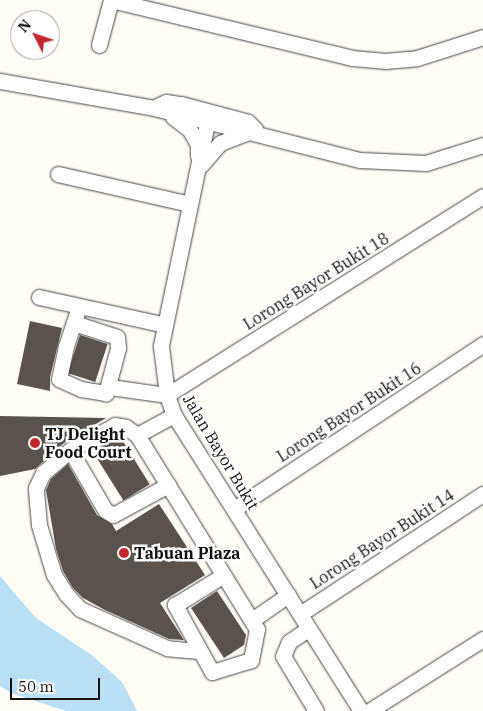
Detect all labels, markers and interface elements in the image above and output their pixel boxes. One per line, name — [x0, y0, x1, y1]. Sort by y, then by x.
north arrow — [10, 10, 60, 60]
text: N — [14, 16, 35, 36]
street label: Lorong Bayor Bukit 18 — [240, 228, 392, 334]
street label: Lorong Bayor Bukit 16 — [273, 358, 425, 466]
street label: Jalan Bayor Bukit — [179, 391, 263, 513]
place label: TJ Delight Food Court — [45, 424, 131, 462]
marker: TJ Delight Food Court — [29, 437, 41, 449]
street label: Lorong Bayor Bukit 14 — [306, 485, 458, 593]
place label: Tabuan Plaza — [134, 543, 240, 563]
marker: Tabuan Plaza — [118, 547, 130, 559]
scale bar — [12, 668, 102, 700]
text: 50 m — [18, 677, 54, 696]

